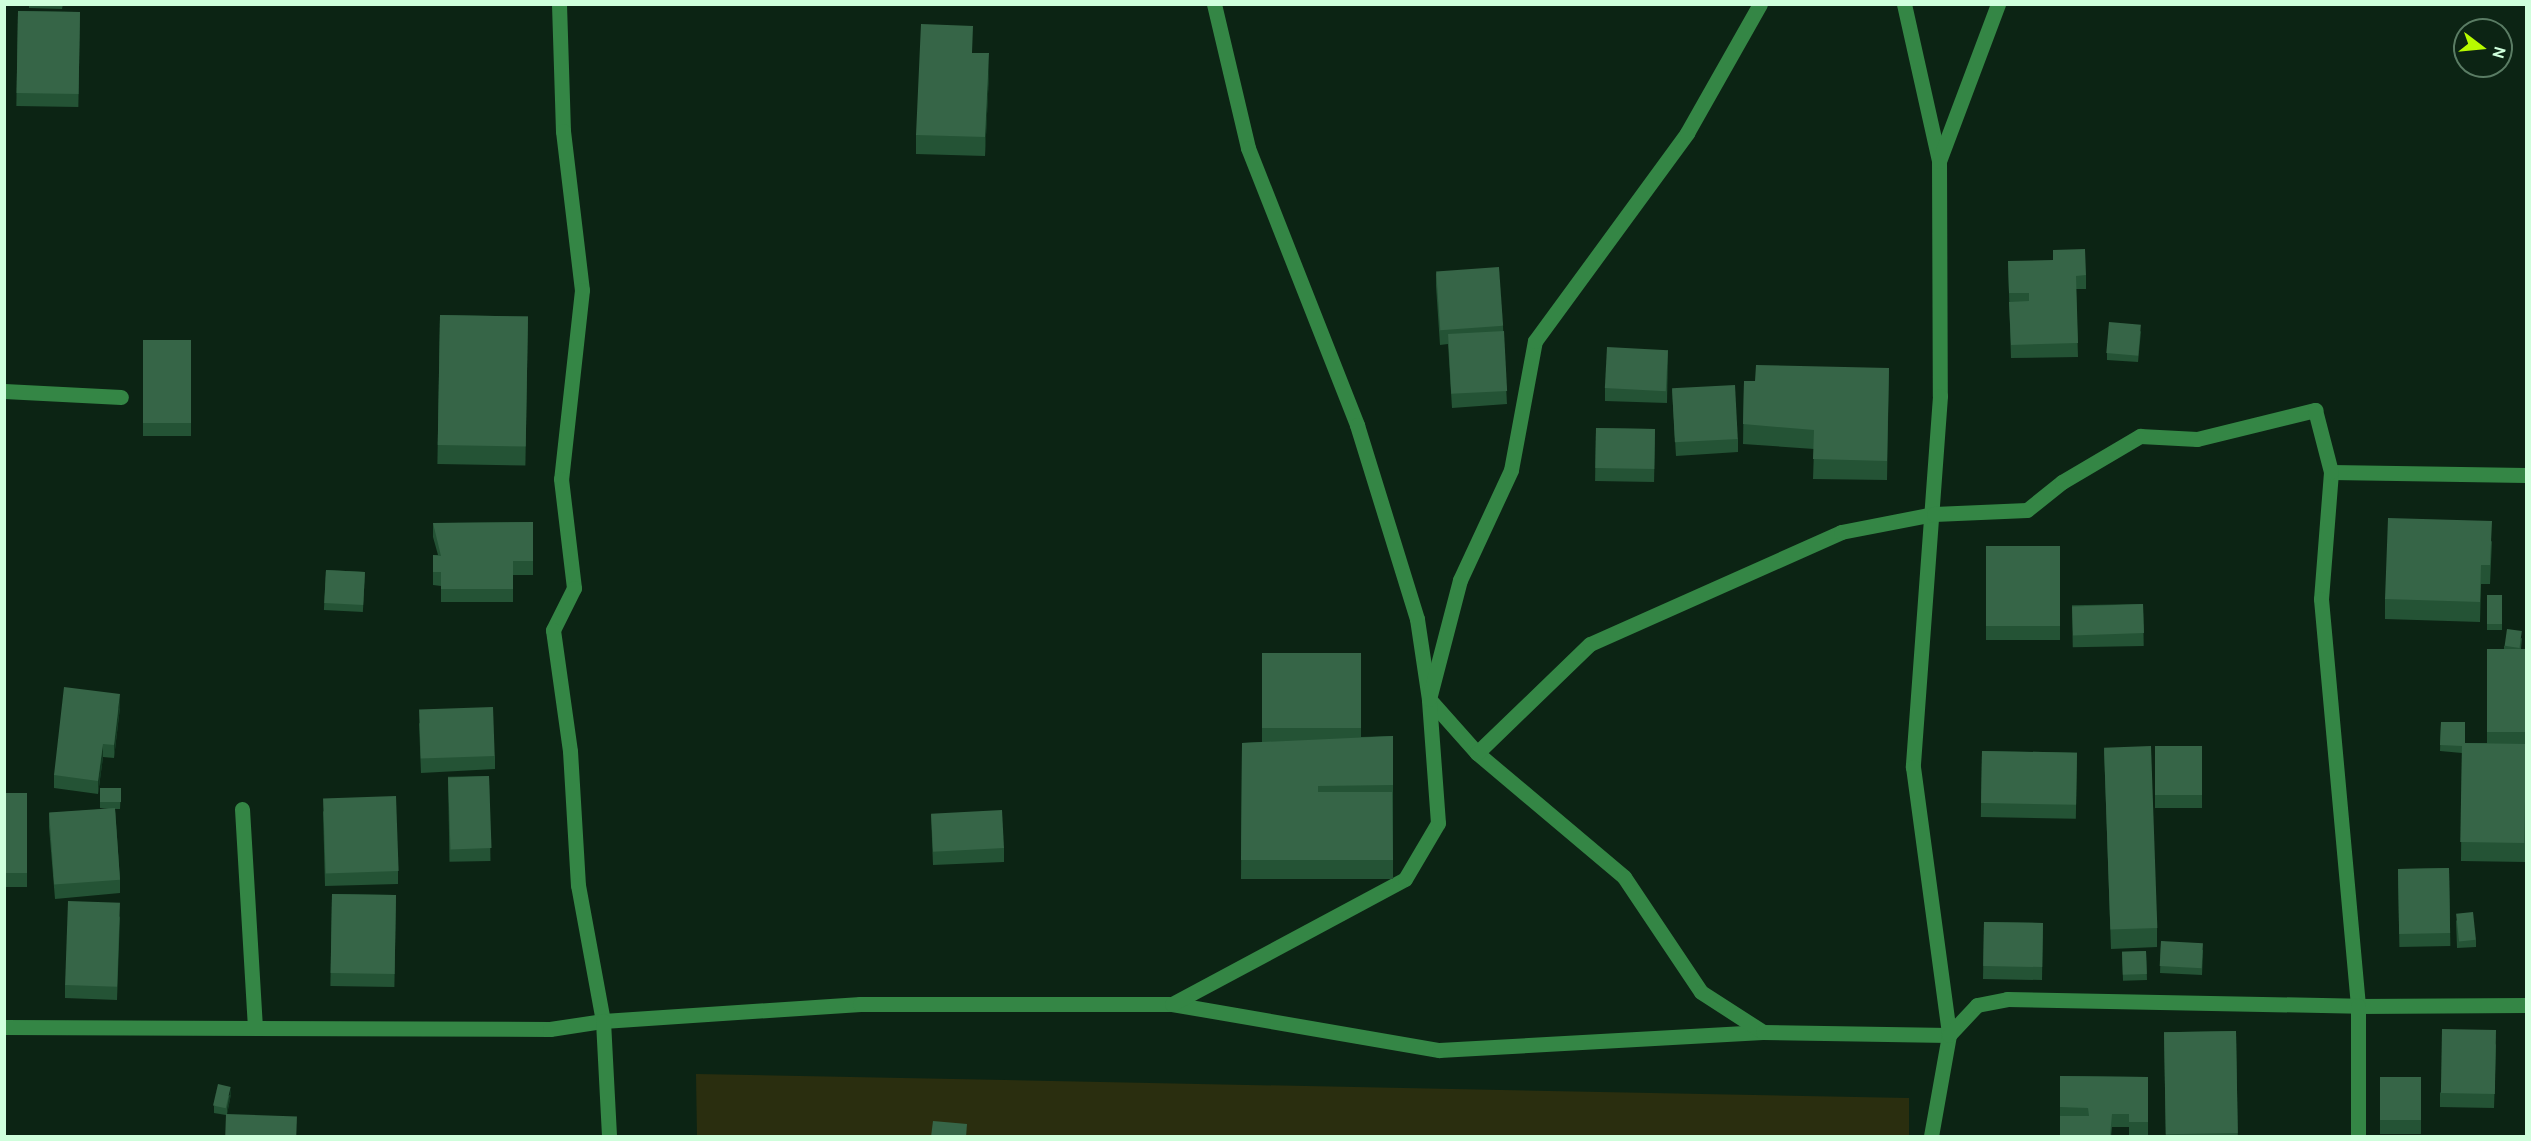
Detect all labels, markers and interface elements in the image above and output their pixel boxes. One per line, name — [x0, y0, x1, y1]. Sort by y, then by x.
north arrow — [2453, 18, 2513, 78]
text: N — [2488, 44, 2510, 61]

